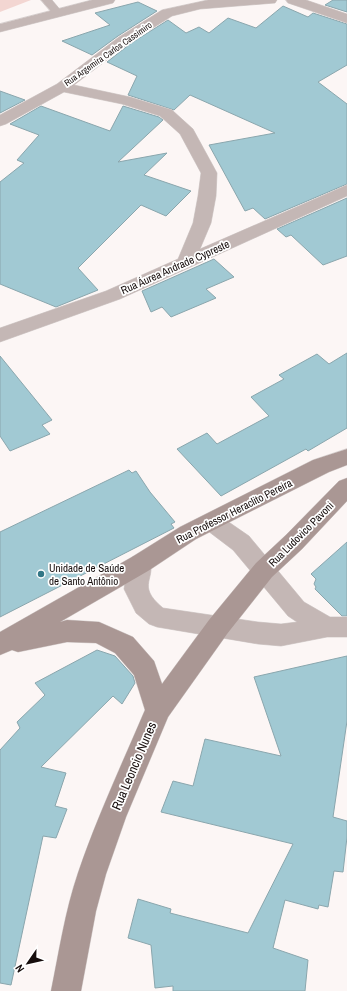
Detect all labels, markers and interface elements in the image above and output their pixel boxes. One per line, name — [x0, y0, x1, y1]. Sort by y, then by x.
street label: Rua Argemira Carlos Cassimiro — [62, 19, 154, 89]
street label: Rua Áurea Andrade Cypreste — [119, 237, 231, 297]
street label: Rua Professor Heraclito Pereira — [174, 476, 294, 546]
street label: Rua Ludovico Pavoni — [266, 499, 336, 569]
place label: Unidade de Saúde de Santo Antônio — [49, 561, 124, 588]
marker: Unidade de Saúde de Santo Antônio — [36, 569, 46, 579]
street label: Rua Leoncio Nunes — [108, 719, 160, 813]
north arrow — [8, 943, 48, 983]
text: N — [12, 962, 27, 975]

